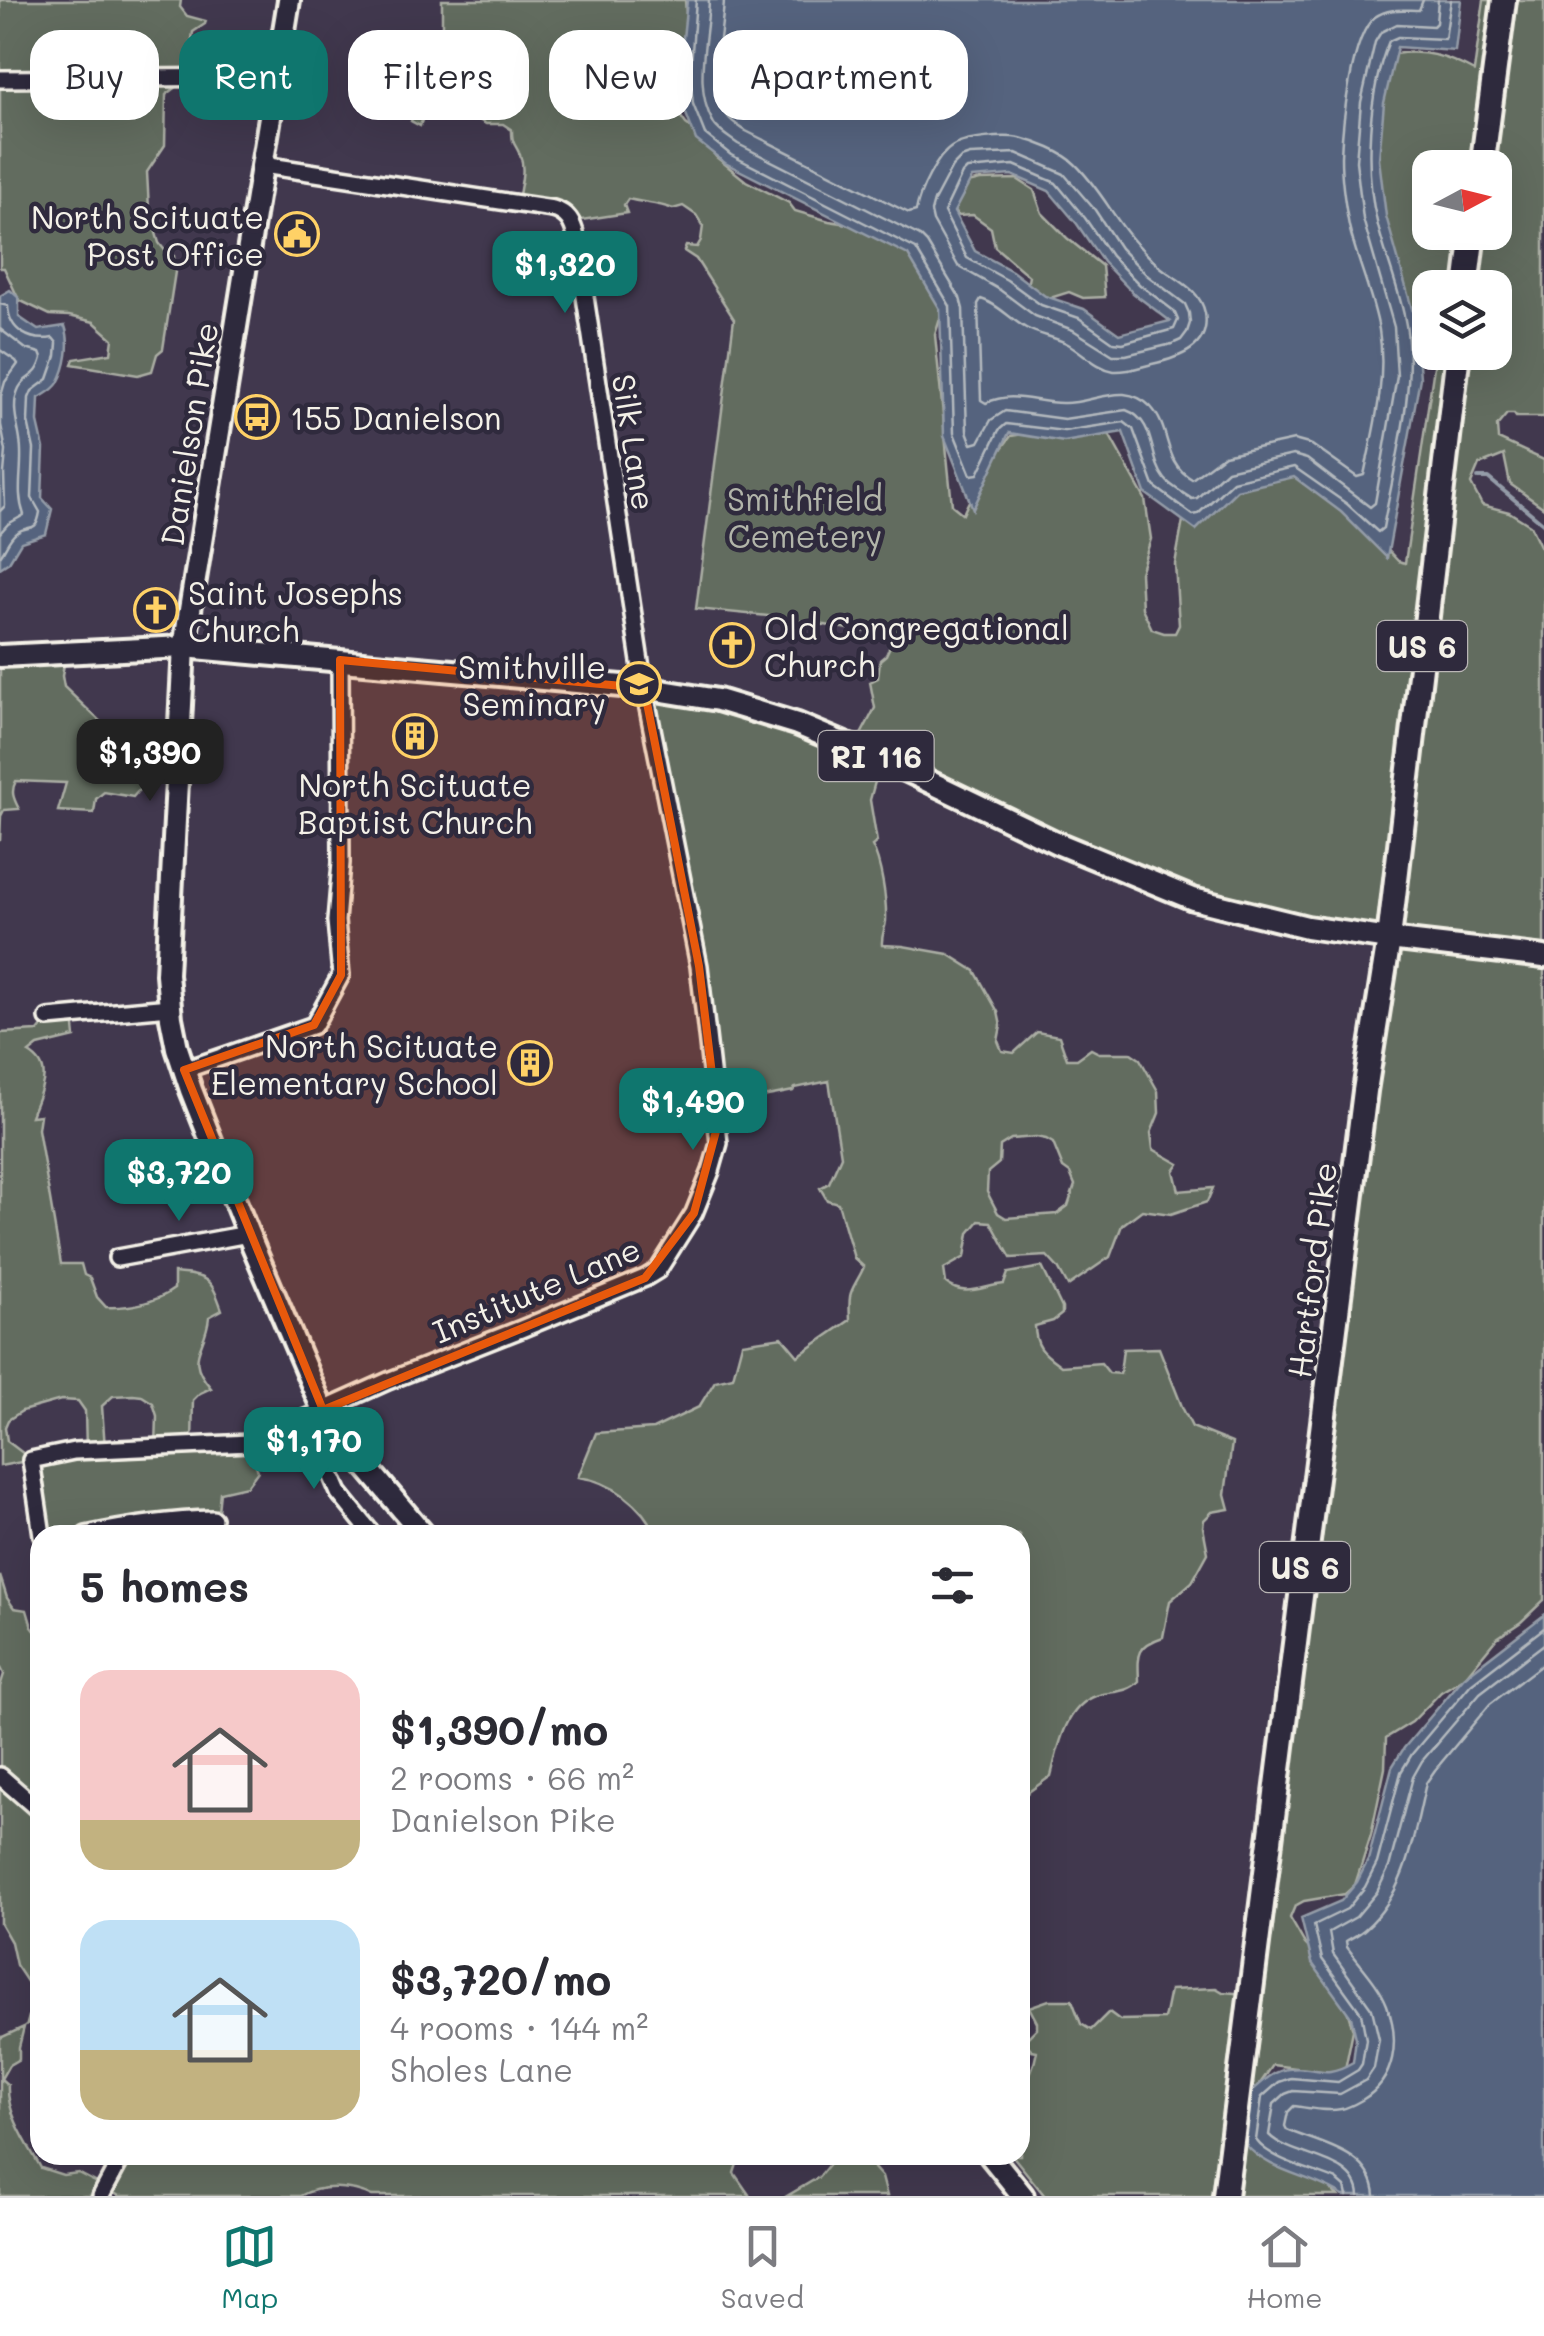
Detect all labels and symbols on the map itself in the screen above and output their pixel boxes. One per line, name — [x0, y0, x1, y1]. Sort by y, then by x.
north arrow — [1412, 150, 1512, 250]
place label: North Scituate Post Office — [31, 195, 264, 274]
public building icon: North Scituate Post Office — [274, 211, 320, 257]
pin: $1,320 — [484, 231, 646, 316]
street label: Danielson Pike — [150, 319, 226, 549]
street label: Silk Lane — [604, 371, 666, 513]
bus stop icon: 155 Danielson — [234, 394, 280, 440]
place label: 155 Danielson — [290, 396, 501, 438]
park label: Smithfield Cemetery — [727, 477, 883, 557]
place label: Saint Josephs Church — [188, 571, 403, 650]
church icon: Saint Josephs Church — [133, 587, 179, 633]
place label: Old Congregational Church — [764, 606, 1069, 685]
road number: US 6 — [1377, 621, 1467, 671]
church icon: Old Congregational Church — [709, 622, 755, 668]
place label: Smithville Seminary — [458, 645, 606, 725]
school or university icon: Smithville Seminary — [616, 661, 662, 707]
building icon: North Scituate Baptist Church — [392, 713, 438, 759]
pin: $1,390 — [69, 719, 231, 804]
road number: RI 116 — [818, 731, 934, 781]
place label: North Scituate Baptist Church — [298, 763, 532, 842]
place label: North Scituate Elementary School — [211, 1024, 498, 1104]
building icon: North Scituate Elementary School — [507, 1040, 553, 1086]
pin: $1,490 — [612, 1068, 774, 1153]
pin: $3,720 — [98, 1139, 260, 1224]
street label: Hartford Pike — [1277, 1160, 1345, 1380]
street label: Institute Lane — [426, 1226, 646, 1352]
pin: $1,170 — [233, 1407, 395, 1492]
road number: US 6 — [1260, 1542, 1350, 1592]

